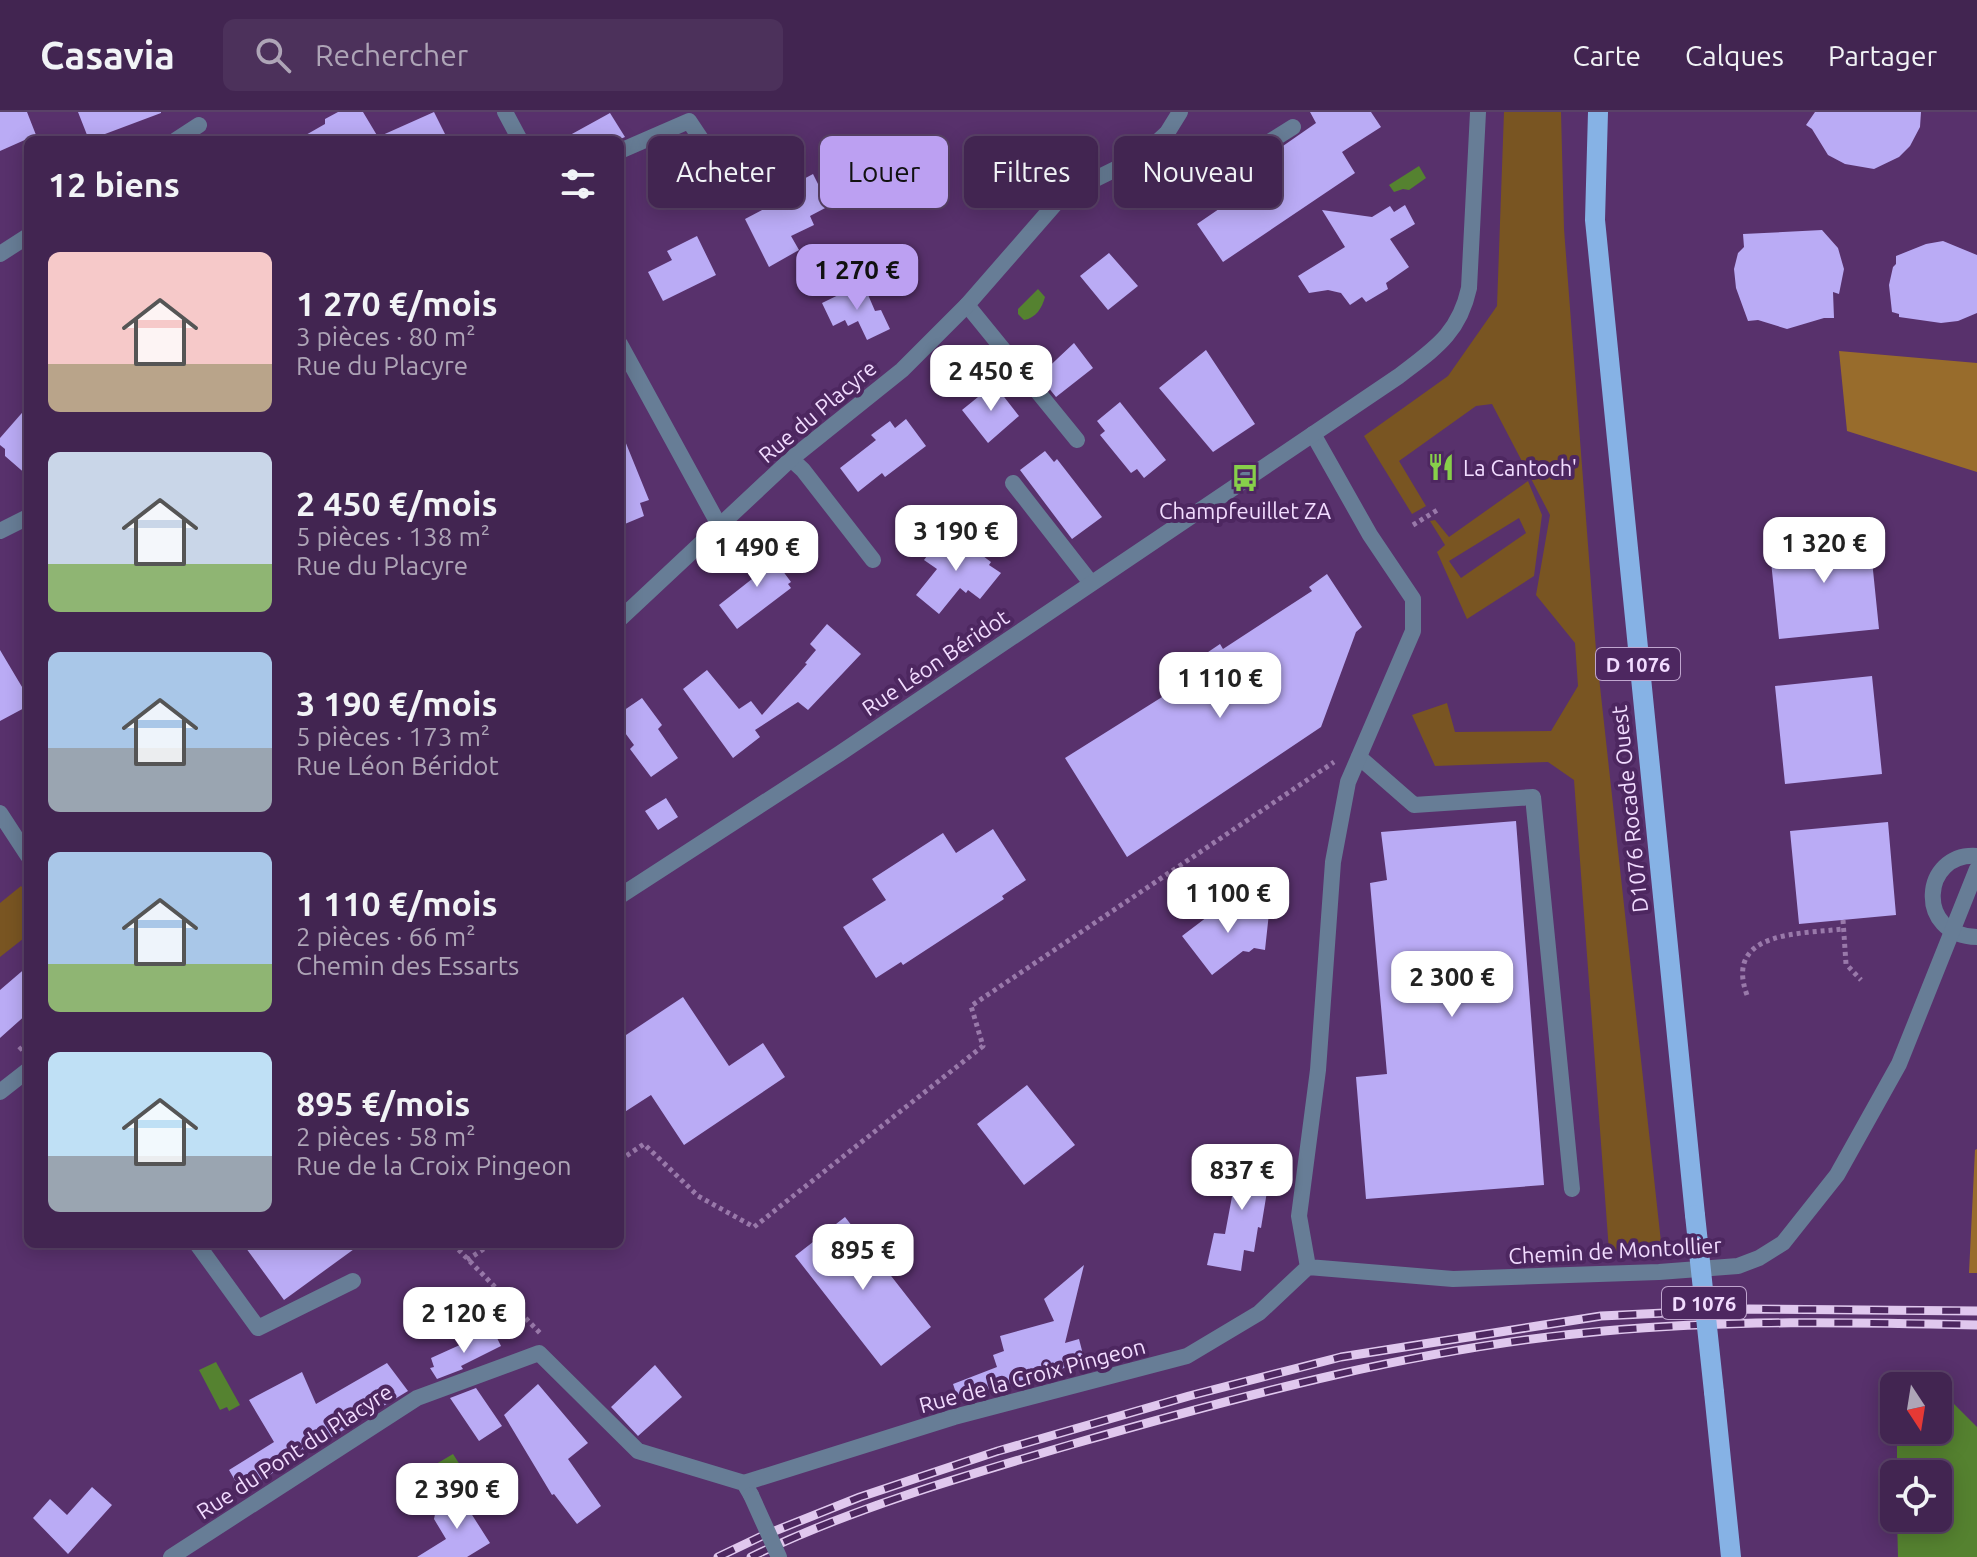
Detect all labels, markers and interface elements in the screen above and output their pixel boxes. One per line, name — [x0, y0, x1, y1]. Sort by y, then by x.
search box — [223, 19, 783, 91]
icon: search — [251, 33, 295, 77]
text: Casavia — [40, 34, 175, 76]
text: Rechercher — [315, 38, 468, 72]
text: Carte — [1572, 40, 1641, 71]
text: Calques — [1685, 40, 1784, 71]
text: Partager — [1828, 40, 1937, 71]
chip: Acheter — [648, 136, 804, 208]
chip: Louer — [820, 136, 948, 208]
chip: Filtres — [964, 136, 1098, 208]
chip: Nouveau — [1114, 136, 1282, 208]
icon: filters — [556, 162, 600, 206]
text: 12 biens — [48, 165, 180, 203]
pin: 1 270 € — [783, 244, 931, 312]
text: 1 270 € — [814, 255, 900, 284]
icon: home — [112, 284, 208, 380]
text: 1 270 €/mois — [296, 284, 498, 322]
text: 3 pièces · 80 m² — [296, 322, 476, 351]
pin: 2 450 € — [917, 345, 1065, 413]
text: Rue du Placyre — [296, 351, 468, 380]
street label: Rue du Placyre — [753, 355, 881, 467]
text: 2 450 € — [948, 356, 1034, 385]
restaurant icon: La Cantoch' — [1426, 452, 1456, 482]
place label: La Cantoch' — [1463, 455, 1577, 480]
bus stop icon: Champfeuillet ZA — [1230, 463, 1260, 493]
icon: home — [112, 484, 208, 580]
text: 2 450 €/mois — [296, 484, 498, 522]
place label: Champfeuillet ZA — [1159, 498, 1332, 523]
pin: 3 190 € — [882, 505, 1030, 573]
text: 3 190 € — [913, 516, 999, 545]
pin: 1 320 € — [1750, 517, 1898, 585]
pin: 1 490 € — [683, 521, 831, 589]
text: 5 pièces · 138 m² — [296, 522, 490, 551]
text: 1 320 € — [1781, 528, 1867, 557]
text: 1 490 € — [714, 532, 800, 561]
text: Rue du Placyre — [296, 551, 468, 580]
street label: Rue Léon Béridot — [857, 604, 1013, 720]
road number: D 1076 — [1596, 648, 1680, 680]
pin: 1 110 € — [1146, 652, 1294, 720]
text: 1 110 € — [1177, 663, 1263, 692]
icon: home — [112, 684, 208, 780]
text: 3 190 €/mois — [296, 684, 498, 722]
street label: D1076 Rocade Ouest — [1606, 704, 1652, 914]
text: 5 pièces · 173 m² — [296, 722, 490, 751]
text: Rue Léon Béridot — [296, 751, 499, 780]
pin: 1 100 € — [1154, 867, 1302, 935]
text: 1 100 € — [1185, 878, 1271, 907]
icon: home — [112, 884, 208, 980]
text: 1 110 €/mois — [296, 884, 498, 922]
text: 2 pièces · 66 m² — [296, 922, 476, 951]
text: Chemin des Essarts — [296, 951, 519, 980]
pin: 2 300 € — [1378, 951, 1526, 1019]
text: 2 300 € — [1409, 962, 1495, 991]
icon: home — [112, 1084, 208, 1180]
text: 895 €/mois — [296, 1084, 470, 1122]
text: 2 pièces · 58 m² — [296, 1122, 476, 1151]
pin: 837 € — [1186, 1144, 1298, 1212]
text: Rue de la Croix Pingeon — [296, 1151, 572, 1180]
text: 837 € — [1210, 1155, 1274, 1184]
pin: 895 € — [807, 1224, 919, 1292]
street label: Chemin de Montollier — [1508, 1232, 1723, 1268]
text: 895 € — [831, 1235, 895, 1264]
pin: 2 120 € — [390, 1287, 538, 1355]
road number: D 1076 — [1662, 1287, 1746, 1319]
text: 2 120 € — [421, 1298, 507, 1327]
street label: Rue de la Croix Pingeon — [916, 1333, 1148, 1417]
north arrow — [1880, 1372, 1952, 1444]
map controls — [1880, 1372, 1952, 1532]
street label: Rue du Pont du Placyre — [191, 1378, 397, 1524]
button: locate — [1880, 1460, 1952, 1532]
pin: 2 390 € — [383, 1463, 531, 1531]
text: 2 390 € — [414, 1474, 500, 1503]

